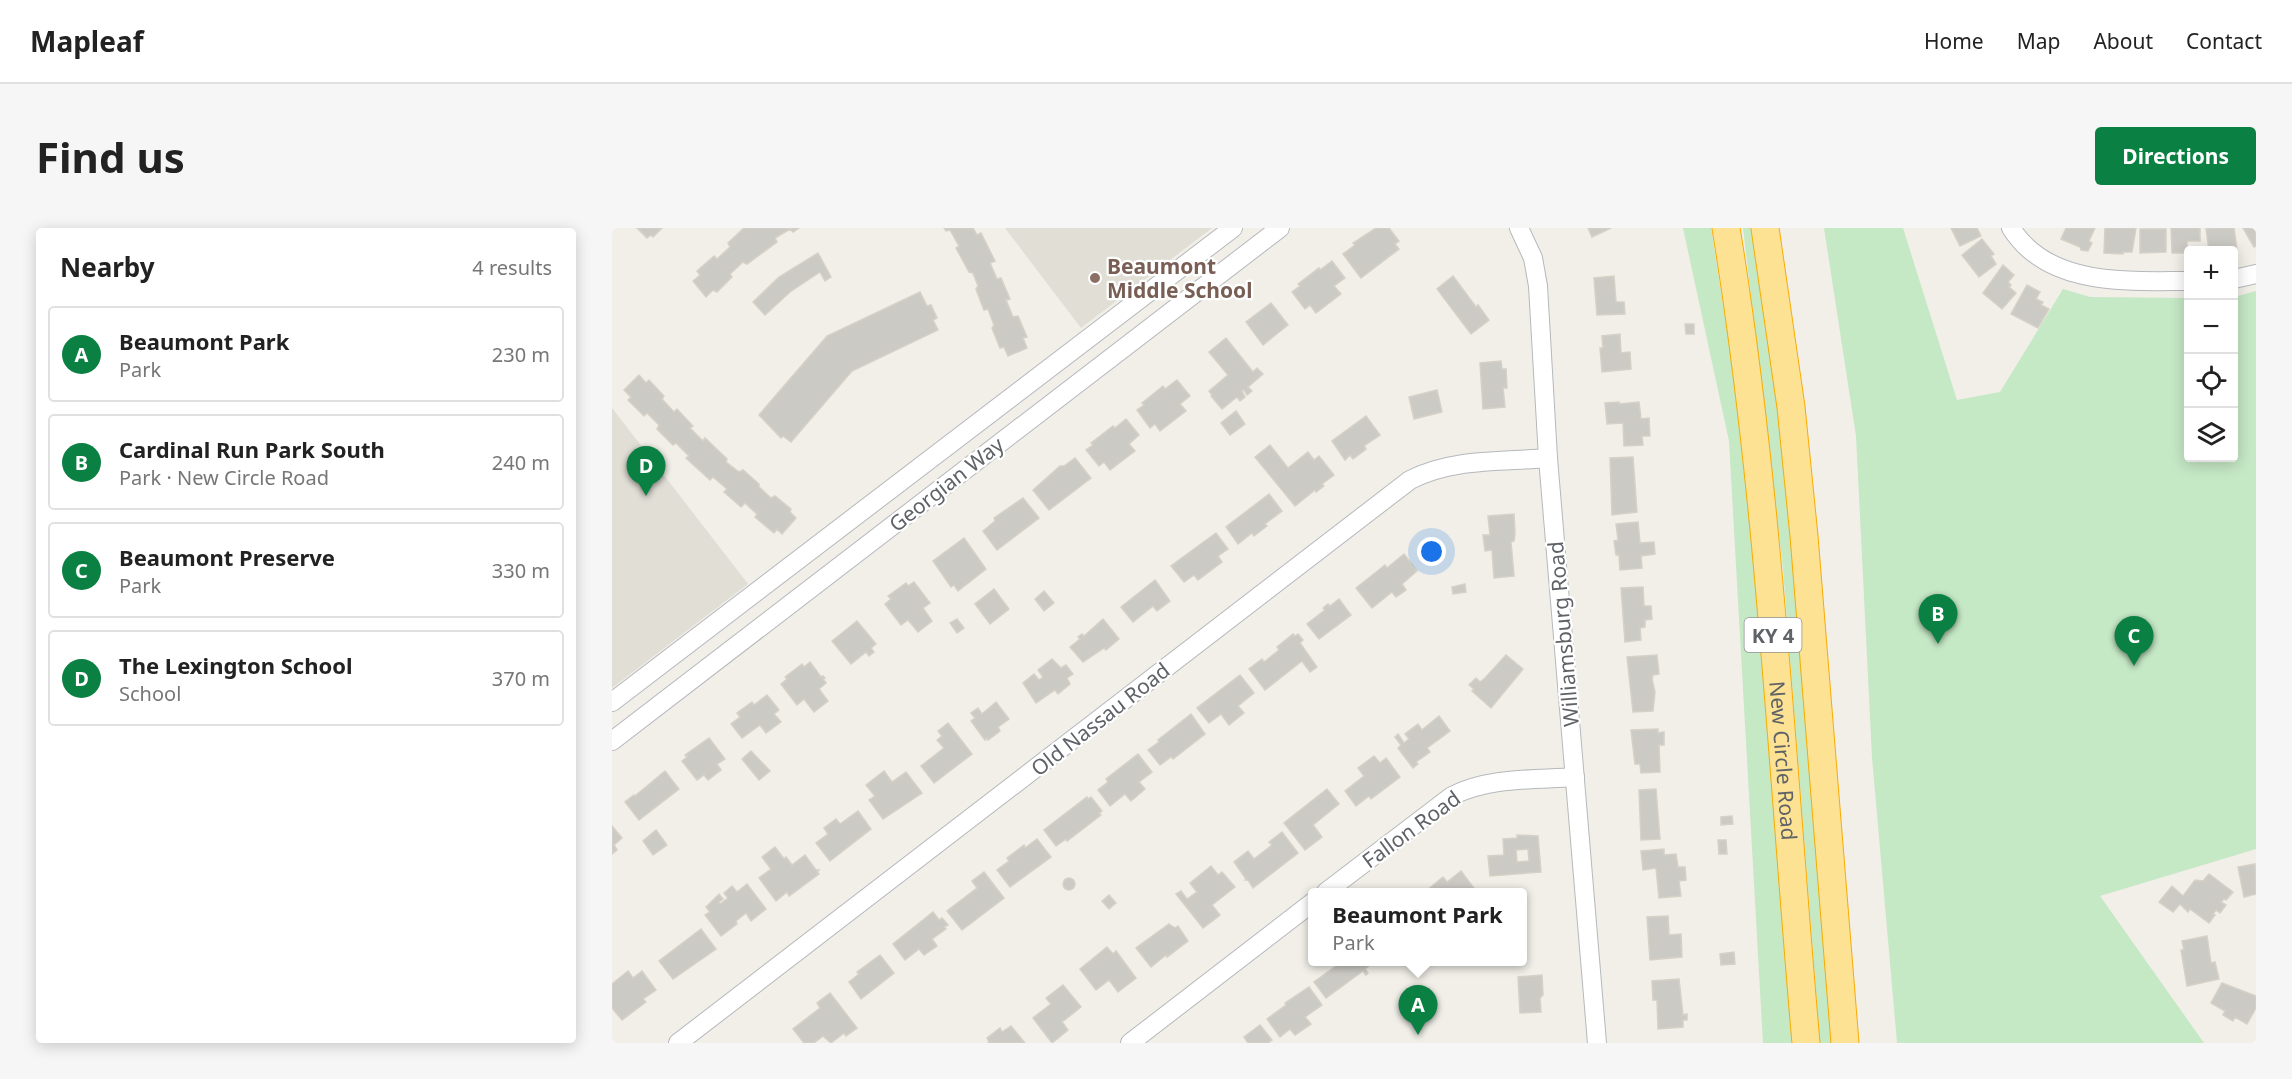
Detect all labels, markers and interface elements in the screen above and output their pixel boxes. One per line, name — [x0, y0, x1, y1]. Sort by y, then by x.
text: Mapleaf — [30, 22, 144, 60]
text: Home — [1924, 27, 1984, 55]
text: Map — [2017, 27, 2060, 55]
text: About — [2093, 27, 2153, 55]
text: Contact — [2186, 27, 2262, 55]
button: Directions — [2095, 127, 2256, 185]
text: Find us — [36, 128, 185, 185]
map controls — [2184, 246, 2238, 462]
button: + — [2184, 246, 2238, 300]
text: Nearby — [60, 249, 155, 285]
place label: Beaumont Middle School — [1107, 252, 1252, 304]
text: 4 results — [472, 254, 552, 281]
marker: Beaumont Middle School — [1088, 271, 1102, 285]
button: − — [2184, 300, 2238, 354]
text: Beaumont Park — [119, 326, 289, 356]
text: A — [75, 341, 88, 368]
text: 230 m — [492, 341, 550, 368]
button: locate — [2184, 354, 2238, 408]
text: Park — [119, 356, 161, 383]
button: layers — [2184, 408, 2238, 462]
street label: Georgian Way — [883, 430, 1009, 538]
text: Cardinal Run Park South — [119, 434, 385, 464]
pin: D — [627, 446, 666, 496]
text: B — [75, 449, 88, 476]
text: 240 m — [492, 449, 550, 476]
text: Park · New Circle Road — [119, 464, 329, 491]
your location — [1417, 537, 1446, 566]
street label: Williamsburg Road — [1541, 540, 1585, 728]
text: Beaumont Preserve — [119, 542, 335, 572]
text: C — [75, 557, 88, 584]
text: 330 m — [492, 557, 550, 584]
text: Park — [119, 572, 161, 599]
pin: B — [1918, 594, 1958, 644]
pin: C — [2114, 616, 2153, 666]
road number: KY 4 — [1744, 618, 1802, 652]
text: The Lexington School — [119, 650, 353, 680]
street label: Old Nassau Road — [1025, 656, 1175, 782]
text: D — [74, 665, 89, 692]
text: 370 m — [492, 665, 550, 692]
text: School — [119, 680, 181, 707]
street label: New Circle Road — [1763, 680, 1804, 841]
street label: Fallon Road — [1356, 784, 1466, 874]
popup — [1308, 888, 1527, 966]
text: Beaumont Park — [1332, 899, 1503, 929]
text: Park — [1332, 929, 1375, 956]
pin: A — [1398, 986, 1438, 1035]

